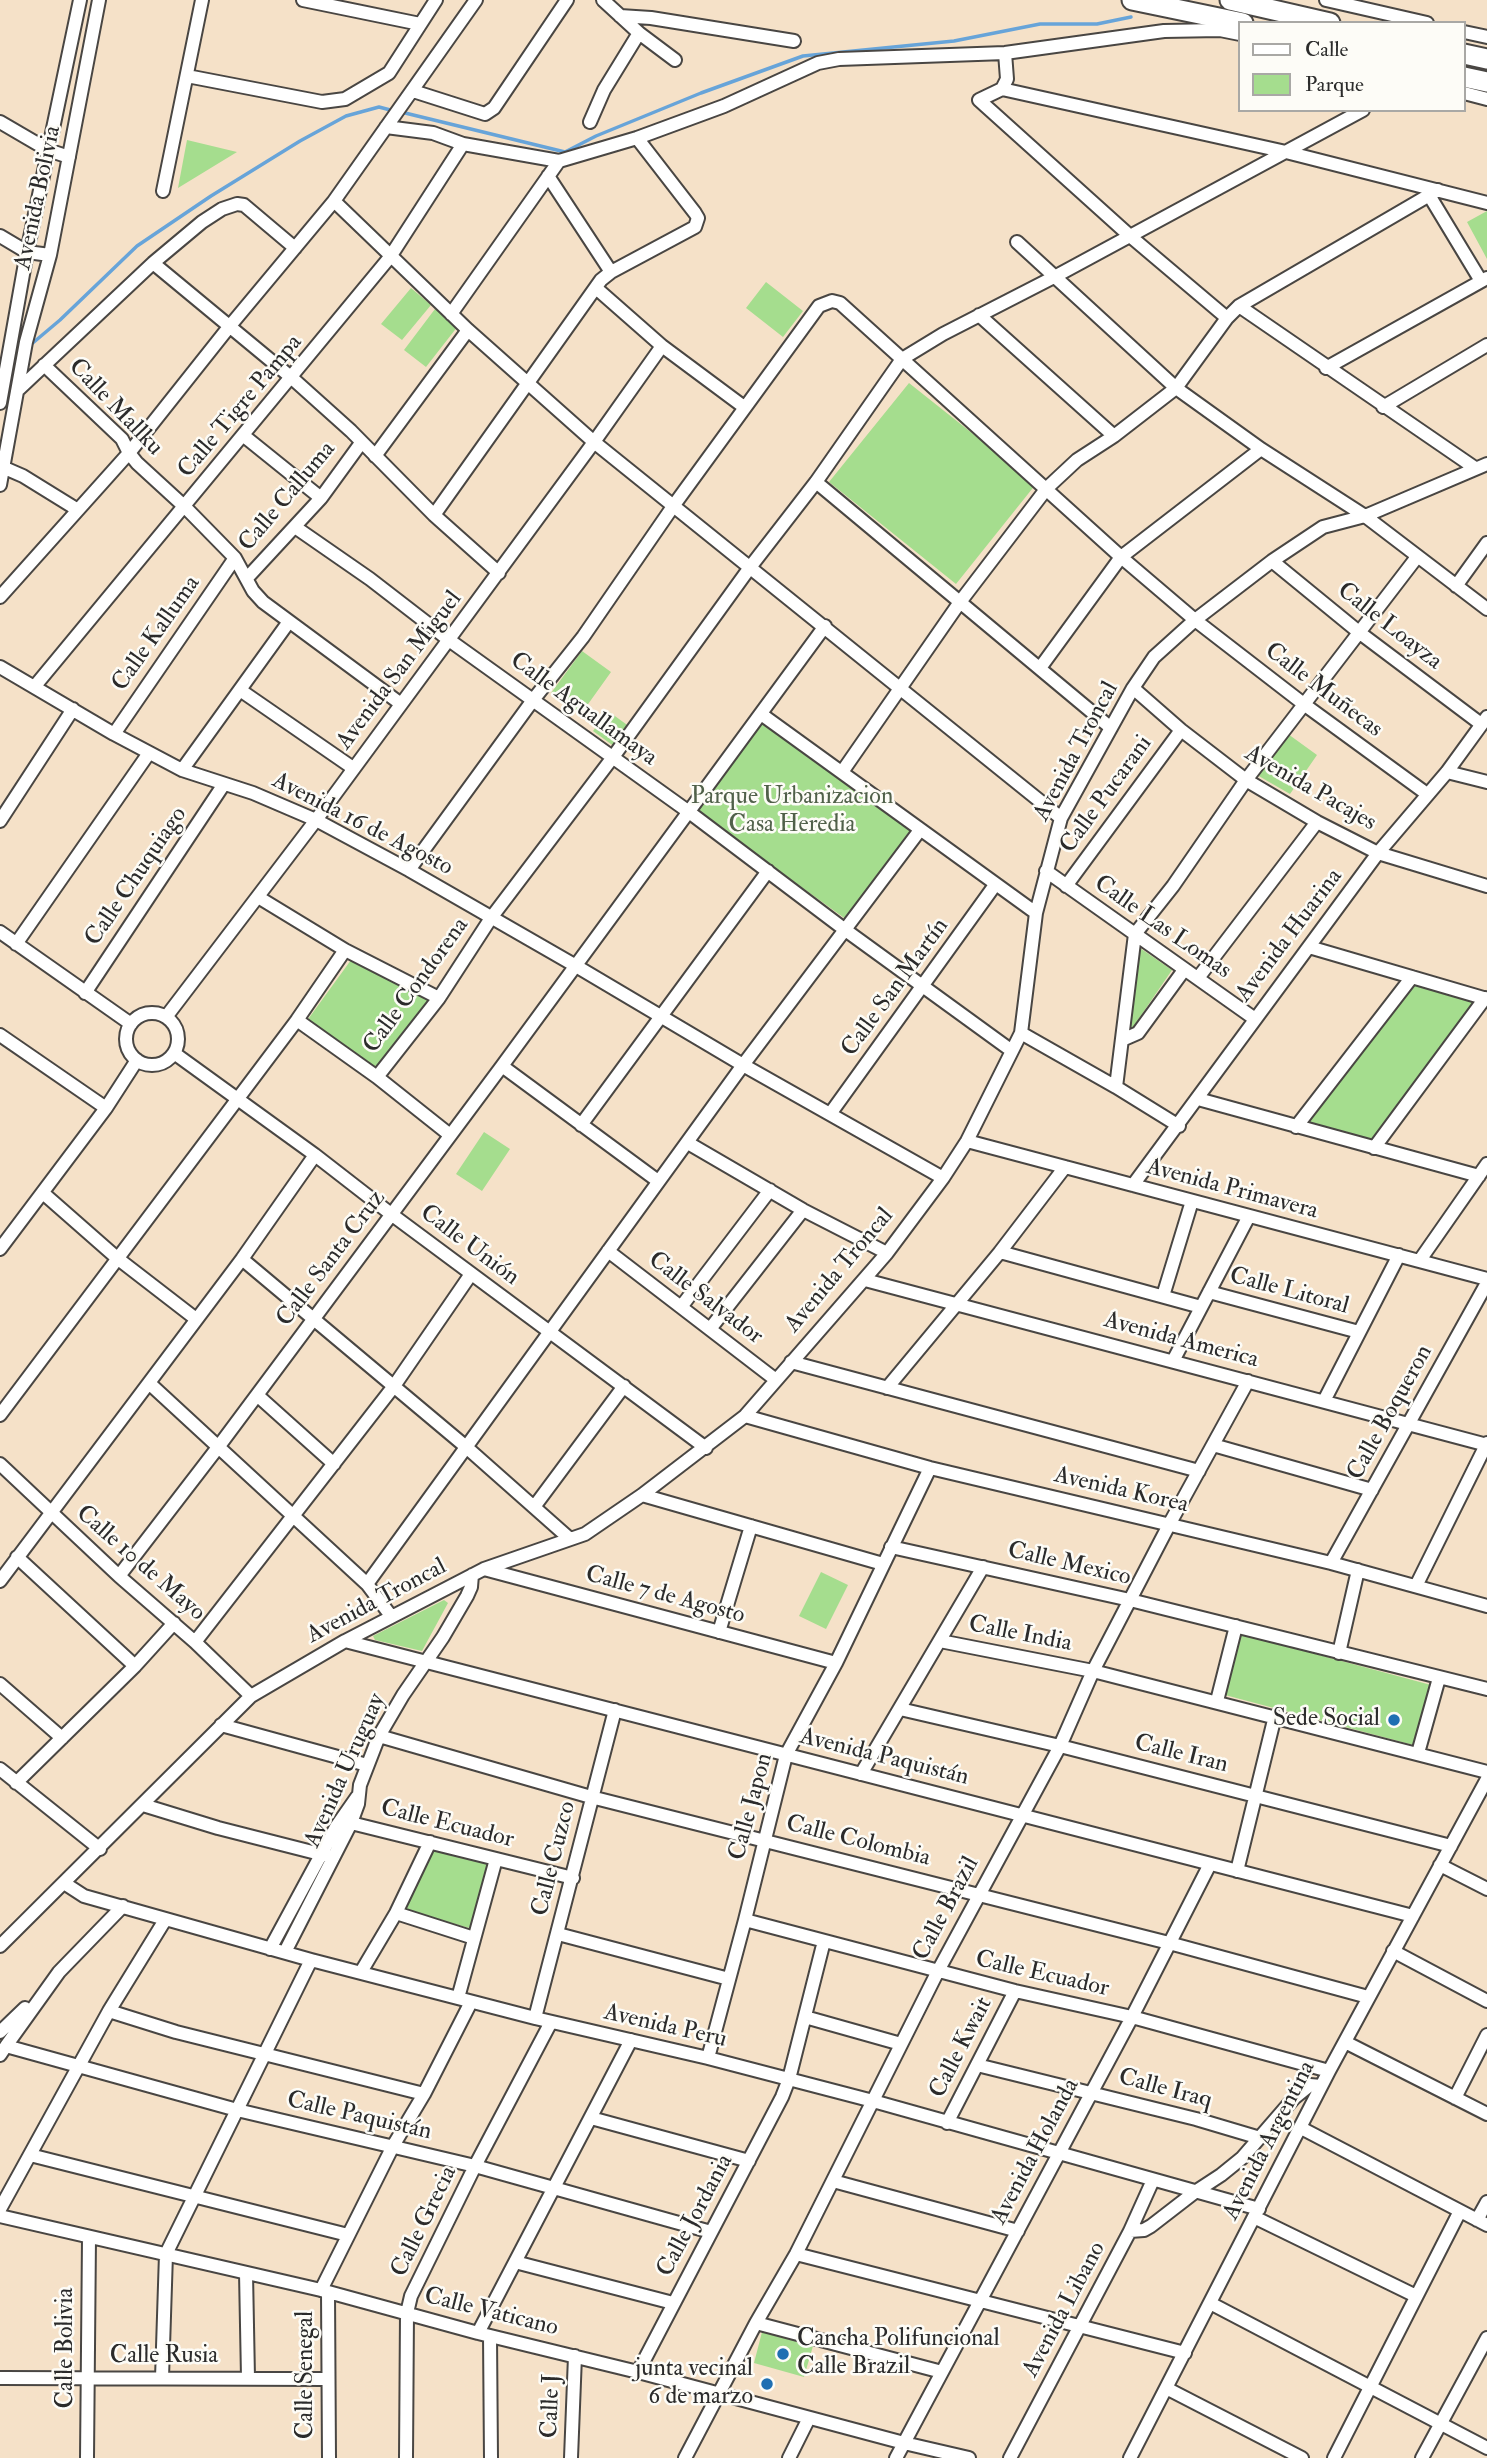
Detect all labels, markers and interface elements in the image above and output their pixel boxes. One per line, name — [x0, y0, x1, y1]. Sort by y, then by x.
legend — [1238, 21, 1466, 112]
text: Calle — [1305, 36, 1348, 63]
text: Parque — [1305, 71, 1364, 98]
street label: Avenida Bolivia — [10, 123, 68, 273]
street label: Calle Tigre Pampa — [173, 329, 309, 485]
street label: Calle Mallku — [62, 354, 168, 462]
street label: Calle Calluma — [234, 436, 342, 558]
street label: Calle Kalluma — [107, 571, 207, 697]
street label: Calle Loayza — [1331, 577, 1447, 677]
street label: Avenida San Miguel — [331, 586, 469, 756]
street label: Calle Muñecas — [1258, 637, 1388, 745]
street label: Calle Aguallamaya — [504, 647, 662, 773]
street label: Avenida Troncal — [1028, 677, 1126, 827]
street label: Calle Pucarani — [1055, 731, 1159, 859]
street label: Avenida Pacajes — [1239, 740, 1381, 838]
street label: Avenida 16 de Agosto — [267, 767, 457, 883]
park label: Parque Urbanizacion Casa Heredia — [691, 784, 893, 840]
street label: Calle Chuquiago — [80, 802, 194, 952]
street label: Avenida Huarina — [1231, 864, 1349, 1008]
street label: Calle Las Lomas — [1088, 870, 1236, 986]
street label: Calle Condorena — [358, 913, 476, 1059]
street label: Calle San Martín — [836, 913, 956, 1063]
street label: Avenida Primavera — [1143, 1153, 1321, 1227]
street label: Calle Santa Cruz — [271, 1185, 393, 1333]
street label: Calle Unión — [414, 1199, 524, 1293]
street label: Avenida Troncal — [780, 1203, 900, 1339]
street label: Calle Salvador — [642, 1246, 768, 1352]
street label: Calle Litoral — [1226, 1262, 1352, 1322]
street label: Avenida America — [1101, 1307, 1261, 1375]
street label: Calle Boqueron — [1342, 1341, 1440, 1485]
street label: Avenida Korea — [1051, 1462, 1191, 1520]
street label: Calle 10 de Mayo — [69, 1500, 211, 1628]
street label: Calle Mexico — [1005, 1537, 1133, 1593]
street label: Avenida Troncal — [302, 1553, 452, 1651]
street label: Calle 7 de Agosto — [582, 1561, 748, 1631]
street label: Calle India — [966, 1611, 1074, 1659]
street label: Avenida Uruguay — [299, 1689, 393, 1853]
place label: Sede Social — [1273, 1706, 1380, 1734]
marker: Sede Social — [1386, 1712, 1402, 1728]
street label: Avenida Paquistán — [797, 1723, 971, 1793]
street label: Calle Iran — [1131, 1729, 1231, 1781]
street label: Calle Japon — [724, 1750, 780, 1864]
street label: Calle Ecuador — [377, 1795, 517, 1855]
street label: Calle Cuzco — [527, 1799, 583, 1919]
street label: Calle Colombia — [783, 1810, 933, 1874]
street label: Calle Brazil — [908, 1852, 986, 1966]
street label: Calle Ecuador — [972, 1946, 1112, 2004]
street label: Calle Kwait — [924, 1993, 1000, 2103]
street label: Avenida Peru — [601, 1999, 729, 2055]
street label: Avenida Argentina — [1217, 2057, 1323, 2225]
street label: Calle Iraq — [1115, 2064, 1215, 2116]
street label: Avenida Holanda — [985, 2074, 1087, 2230]
street label: Calle Paquistán — [284, 2086, 434, 2148]
street label: Calle Jordania — [652, 2150, 740, 2282]
street label: Calle Grecia — [386, 2162, 464, 2282]
street label: Avenida Libano — [1017, 2237, 1113, 2383]
street label: Calle Vaticano — [421, 2282, 561, 2344]
street label: Calle Bolivia — [53, 2288, 81, 2408]
street label: Calle Senegal — [293, 2311, 321, 2439]
place label: Cancha Polifuncional Calle Brazil — [797, 2326, 1000, 2382]
street label: Calle Rusia — [110, 2343, 218, 2371]
marker: Cancha Polifuncional Calle Brazil — [775, 2346, 791, 2362]
place label: junta vecinal 6 de marzo — [635, 2356, 753, 2412]
street label: Calle J — [536, 2373, 568, 2439]
marker: junta vecinal 6 de marzo — [759, 2376, 775, 2392]

